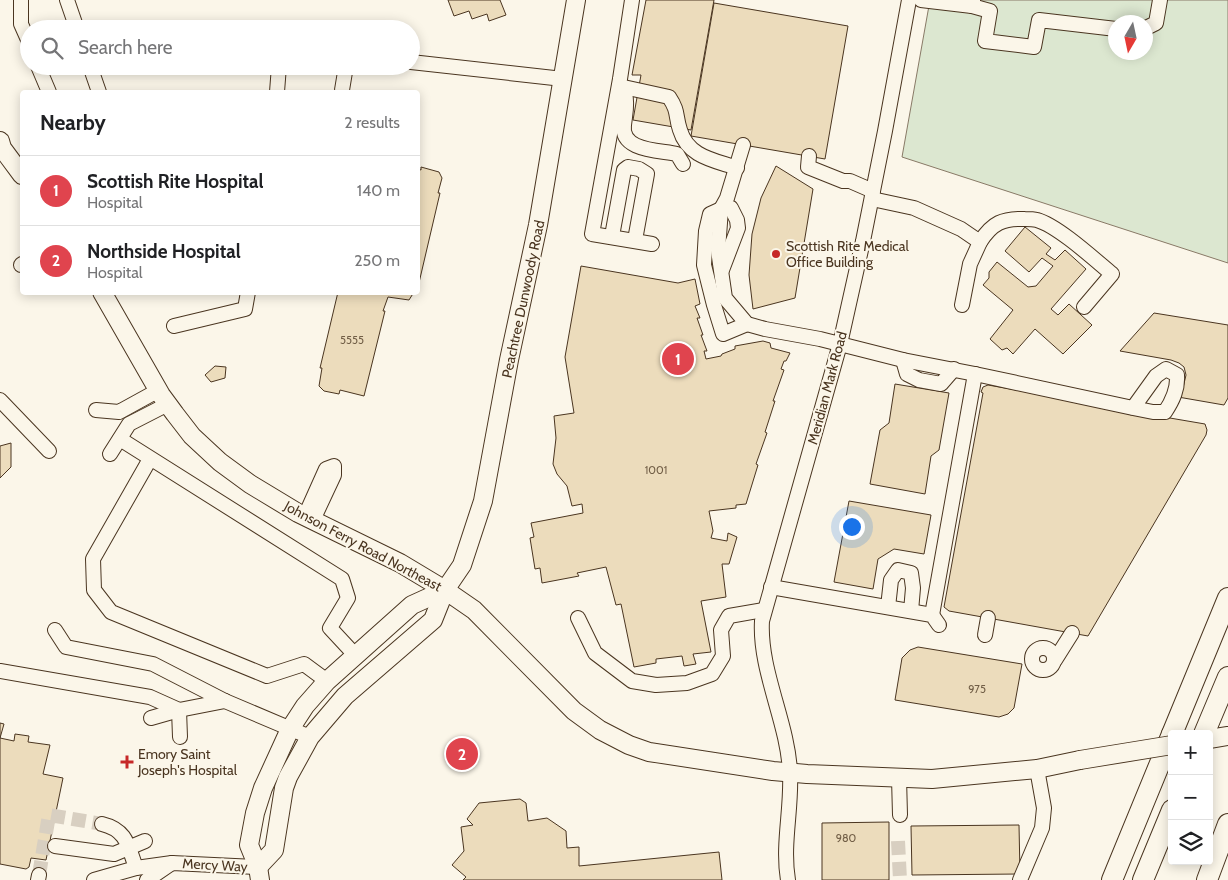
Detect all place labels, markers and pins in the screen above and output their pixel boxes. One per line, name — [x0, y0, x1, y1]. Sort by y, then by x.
place label: Scottish Rite Medical Office Building — [786, 237, 909, 271]
marker: Scottish Rite Medical Office Building — [770, 248, 782, 260]
pin: 1 — [662, 340, 694, 378]
pin: 2 — [446, 735, 478, 773]
place label: Emory Saint Joseph's Hospital — [137, 745, 238, 779]
marker: Emory Saint Joseph's Hospital — [120, 755, 134, 769]

